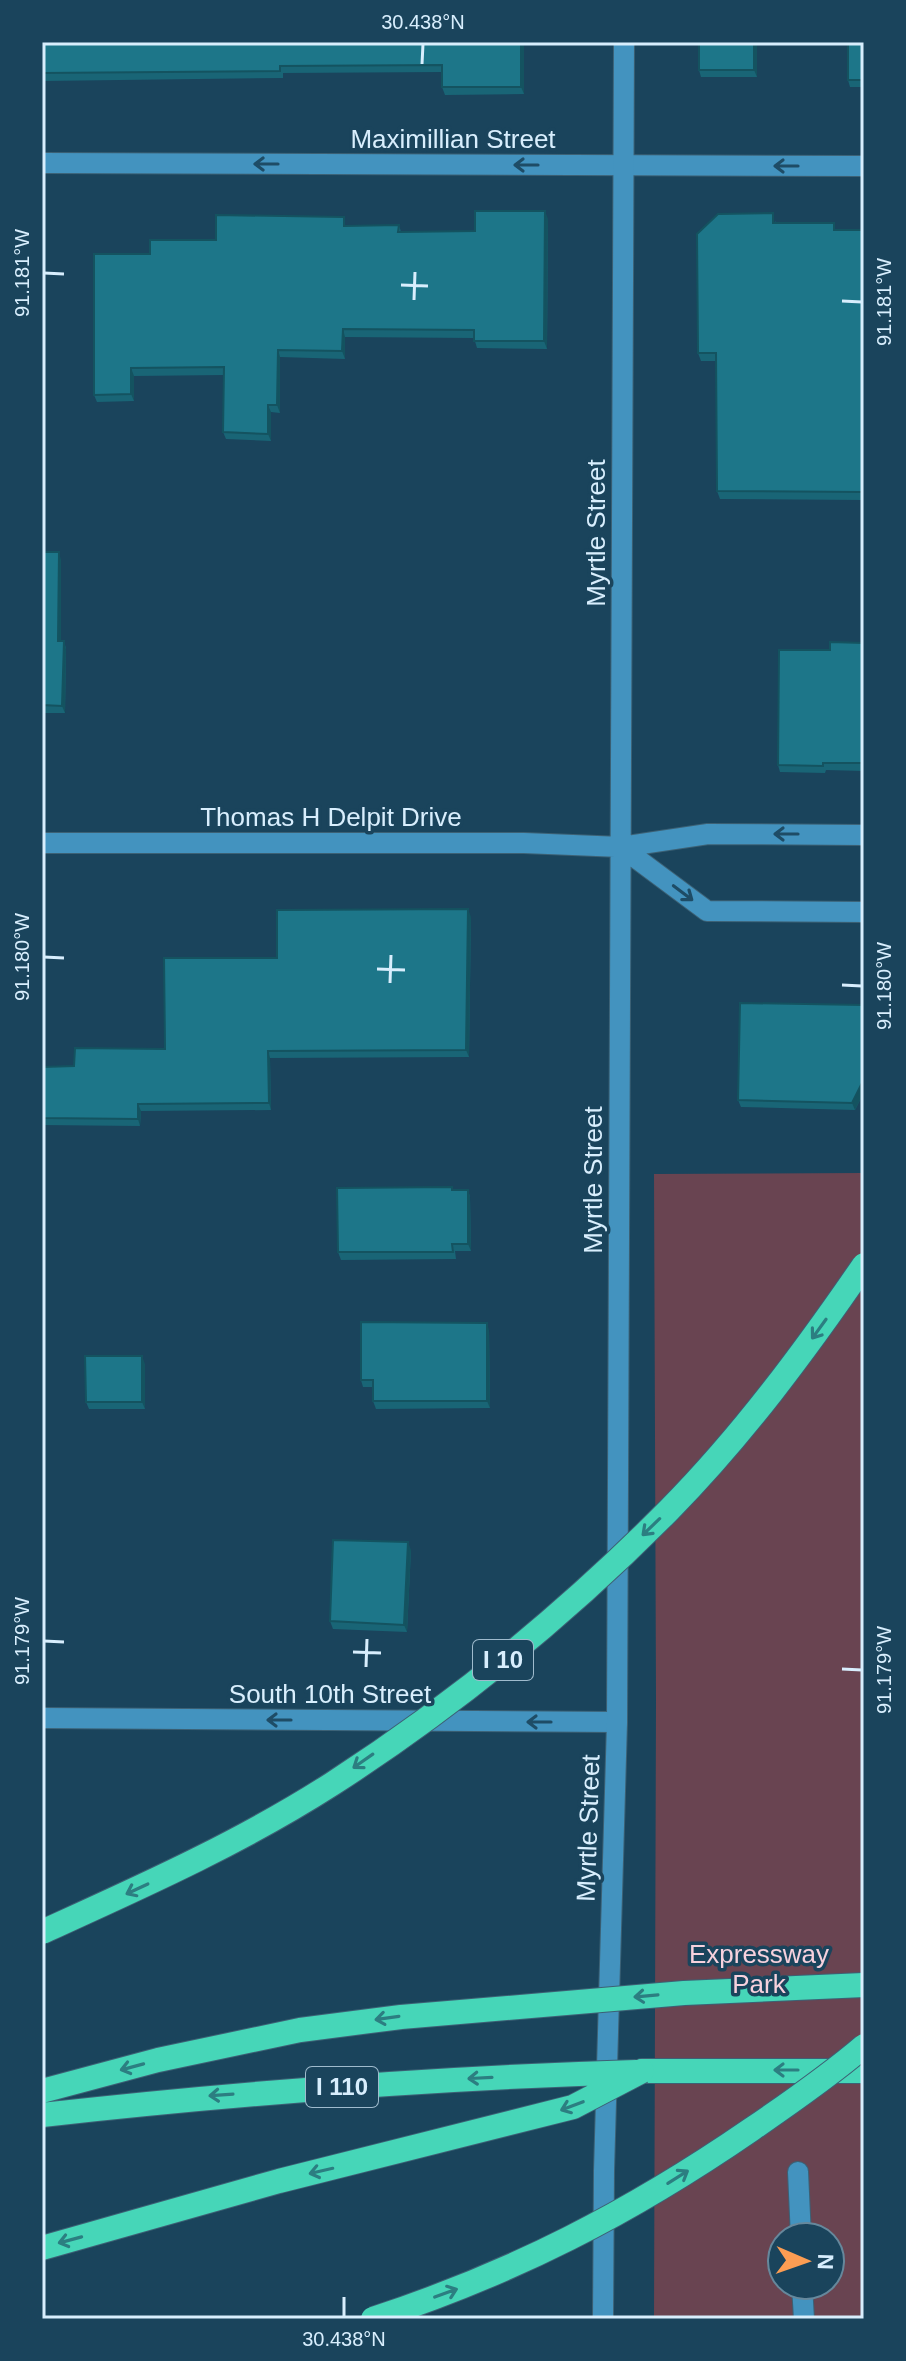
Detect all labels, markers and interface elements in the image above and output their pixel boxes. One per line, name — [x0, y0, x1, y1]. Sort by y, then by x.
text: 30.438°N — [381, 11, 465, 33]
street label: Maximillian Street — [350, 124, 556, 154]
one-way arrow — [253, 156, 280, 172]
one-way arrow — [513, 157, 540, 173]
one-way arrow — [773, 158, 800, 174]
text: 91.181°W — [11, 229, 33, 317]
text: 91.181°W — [873, 258, 895, 346]
street label: Myrtle Street — [581, 459, 611, 607]
street label: Thomas H Delpit Drive — [200, 802, 462, 832]
one-way arrow — [773, 827, 800, 842]
one-way arrow — [672, 885, 694, 901]
text: 91.180°W — [11, 913, 33, 1001]
text: 91.180°W — [873, 942, 895, 1030]
street label: Myrtle Street — [578, 1106, 608, 1254]
one-way arrow — [811, 1317, 827, 1339]
one-way arrow — [642, 1517, 661, 1536]
text: 91.179°W — [11, 1597, 33, 1685]
text: 91.179°W — [873, 1626, 895, 1714]
road number: I 10 — [473, 1640, 533, 1680]
street label: South 10th Street — [229, 1679, 432, 1709]
one-way arrow — [266, 1712, 293, 1728]
one-way arrow — [526, 1714, 553, 1730]
one-way arrow — [353, 1753, 375, 1770]
street label: Myrtle Street — [570, 1753, 606, 1902]
one-way arrow — [125, 1882, 149, 1897]
park label: Expressway Park — [689, 1939, 829, 1999]
one-way arrow — [633, 1989, 660, 2004]
one-way arrow — [375, 2011, 400, 2026]
one-way arrow — [120, 2060, 146, 2075]
one-way arrow — [773, 2062, 800, 2078]
road number: I 110 — [306, 2067, 378, 2107]
one-way arrow — [467, 2070, 494, 2085]
one-way arrow — [208, 2088, 235, 2103]
one-way arrow — [560, 2100, 585, 2114]
one-way arrow — [308, 2165, 334, 2180]
one-way arrow — [666, 2169, 689, 2185]
north arrow — [766, 2221, 846, 2301]
one-way arrow — [58, 2233, 84, 2248]
text: N — [813, 2253, 838, 2270]
one-way arrow — [433, 2285, 458, 2299]
text: 30.438°N — [302, 2328, 386, 2350]

